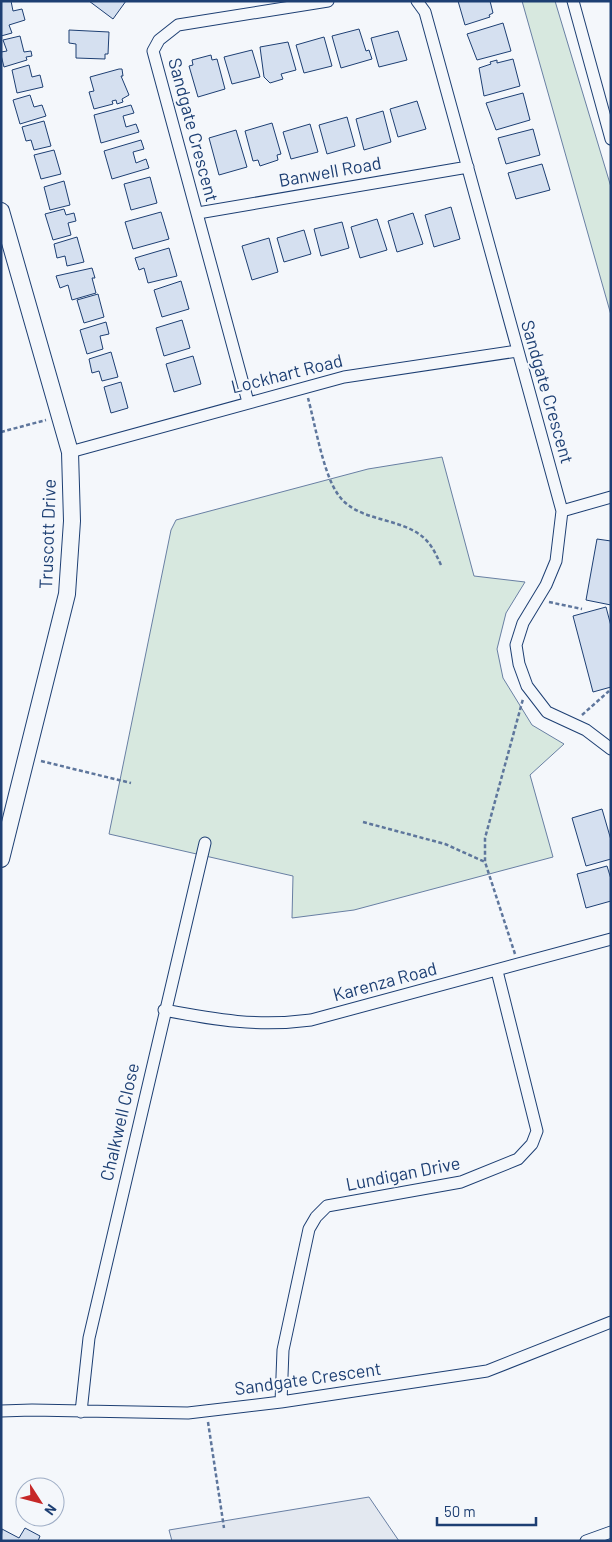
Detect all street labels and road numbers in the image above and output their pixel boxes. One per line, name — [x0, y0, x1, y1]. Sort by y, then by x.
street label: Sandgate Crescent — [164, 55, 224, 204]
street label: Banwell Road — [277, 151, 383, 191]
street label: Sandgate Crescent — [517, 318, 579, 466]
street label: Lockhart Road — [229, 349, 345, 398]
street label: Truscott Drive — [34, 479, 60, 589]
street label: Karenza Road — [330, 957, 439, 1005]
street label: Chalkwell Close — [95, 1061, 143, 1183]
street label: Lundigan Drive — [344, 1151, 462, 1195]
street label: Sandgate Crescent — [233, 1357, 383, 1399]

